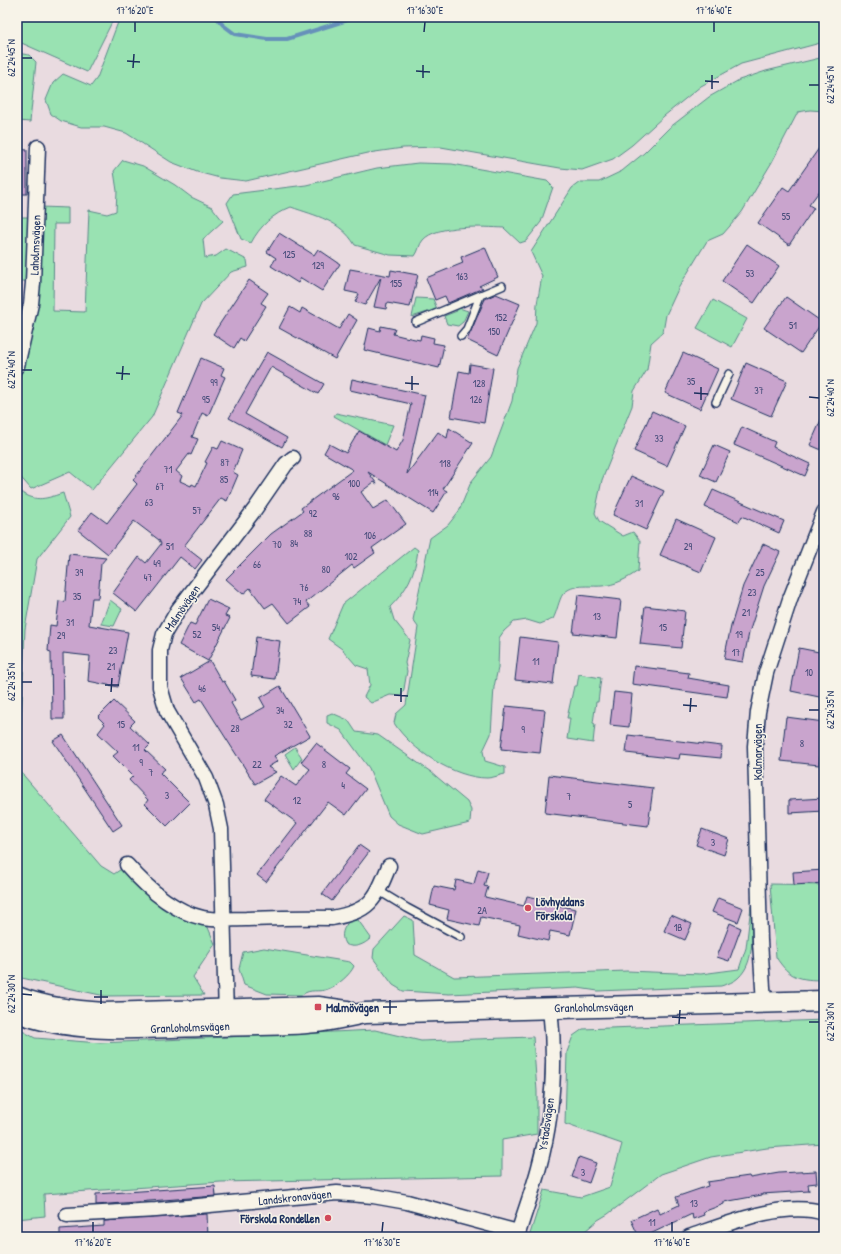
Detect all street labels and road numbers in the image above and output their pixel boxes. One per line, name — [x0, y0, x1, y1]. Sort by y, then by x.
street label: Laholmsvägen — [25, 215, 45, 275]
street label: Malmövägen — [160, 581, 204, 635]
street label: Kalmarvägen — [749, 724, 766, 780]
street label: Granloholmsvägen — [554, 998, 634, 1016]
street label: Granloholmsvägen — [150, 1017, 230, 1037]
street label: Ystadsvägen — [534, 1097, 558, 1151]
street label: Landskronavägen — [258, 1185, 332, 1209]

